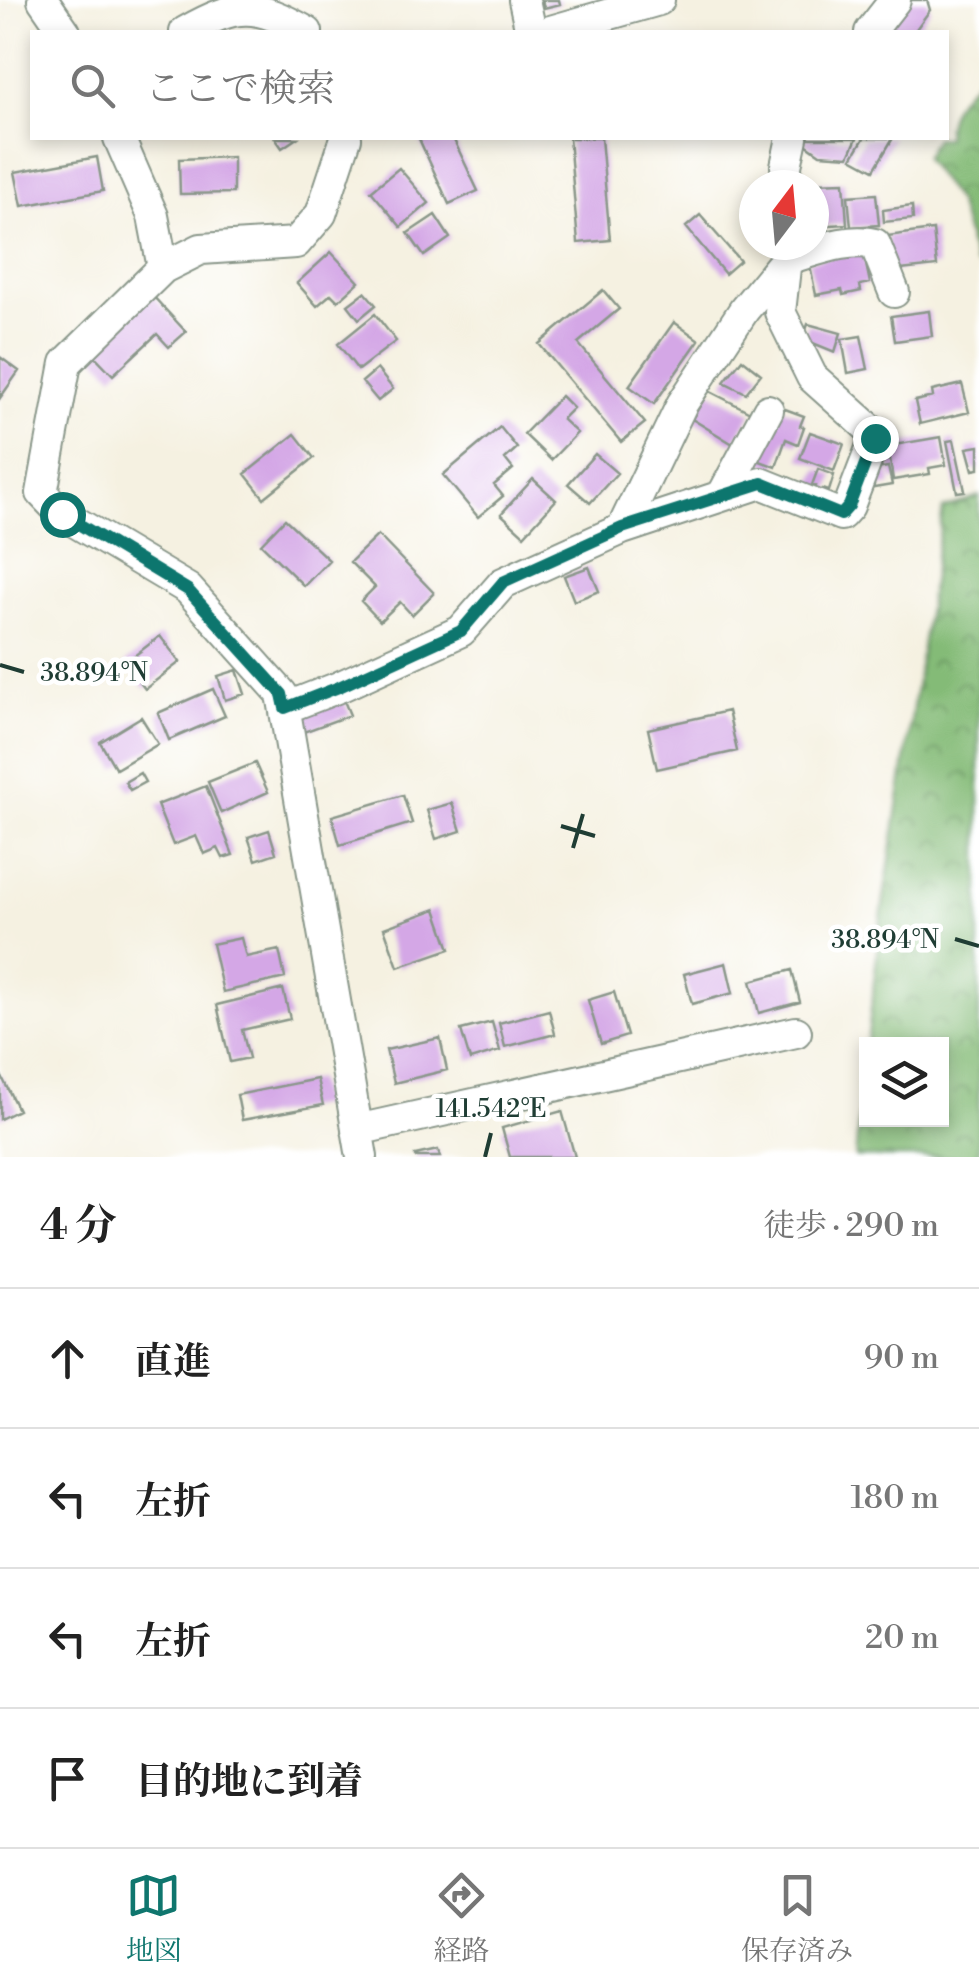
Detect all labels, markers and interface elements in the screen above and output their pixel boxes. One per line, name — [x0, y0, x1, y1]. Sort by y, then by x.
search box — [30, 30, 949, 140]
icon: search — [65, 58, 120, 113]
text: ここで検索 — [145, 66, 335, 113]
north arrow — [739, 170, 829, 260]
route end — [853, 416, 899, 462]
route start — [40, 492, 86, 538]
text: 38.894°N — [40, 658, 148, 689]
text: 38.894°N — [831, 925, 939, 956]
map controls — [859, 1037, 949, 1127]
button: layers — [859, 1037, 949, 1127]
text: 141.542°E — [435, 1094, 547, 1125]
text: 4 分 — [40, 1200, 117, 1253]
text: 徒歩 · 290 m — [763, 1206, 939, 1246]
icon: ahead — [40, 1331, 95, 1386]
text: 90 m — [864, 1338, 939, 1378]
text: 直進 — [135, 1339, 211, 1386]
icon: left — [40, 1471, 95, 1526]
text: 180 m — [850, 1478, 939, 1518]
text: 左折 — [135, 1479, 211, 1526]
icon: left — [40, 1611, 95, 1666]
text: 20 m — [865, 1618, 939, 1658]
text: 左折 — [135, 1619, 211, 1666]
icon: arrive — [40, 1751, 95, 1806]
text: 目的地に到着 — [135, 1759, 363, 1806]
tab: 地図 — [126, 1868, 182, 1969]
tab: 経路 — [433, 1868, 489, 1969]
tab: 保存済み — [741, 1868, 853, 1969]

